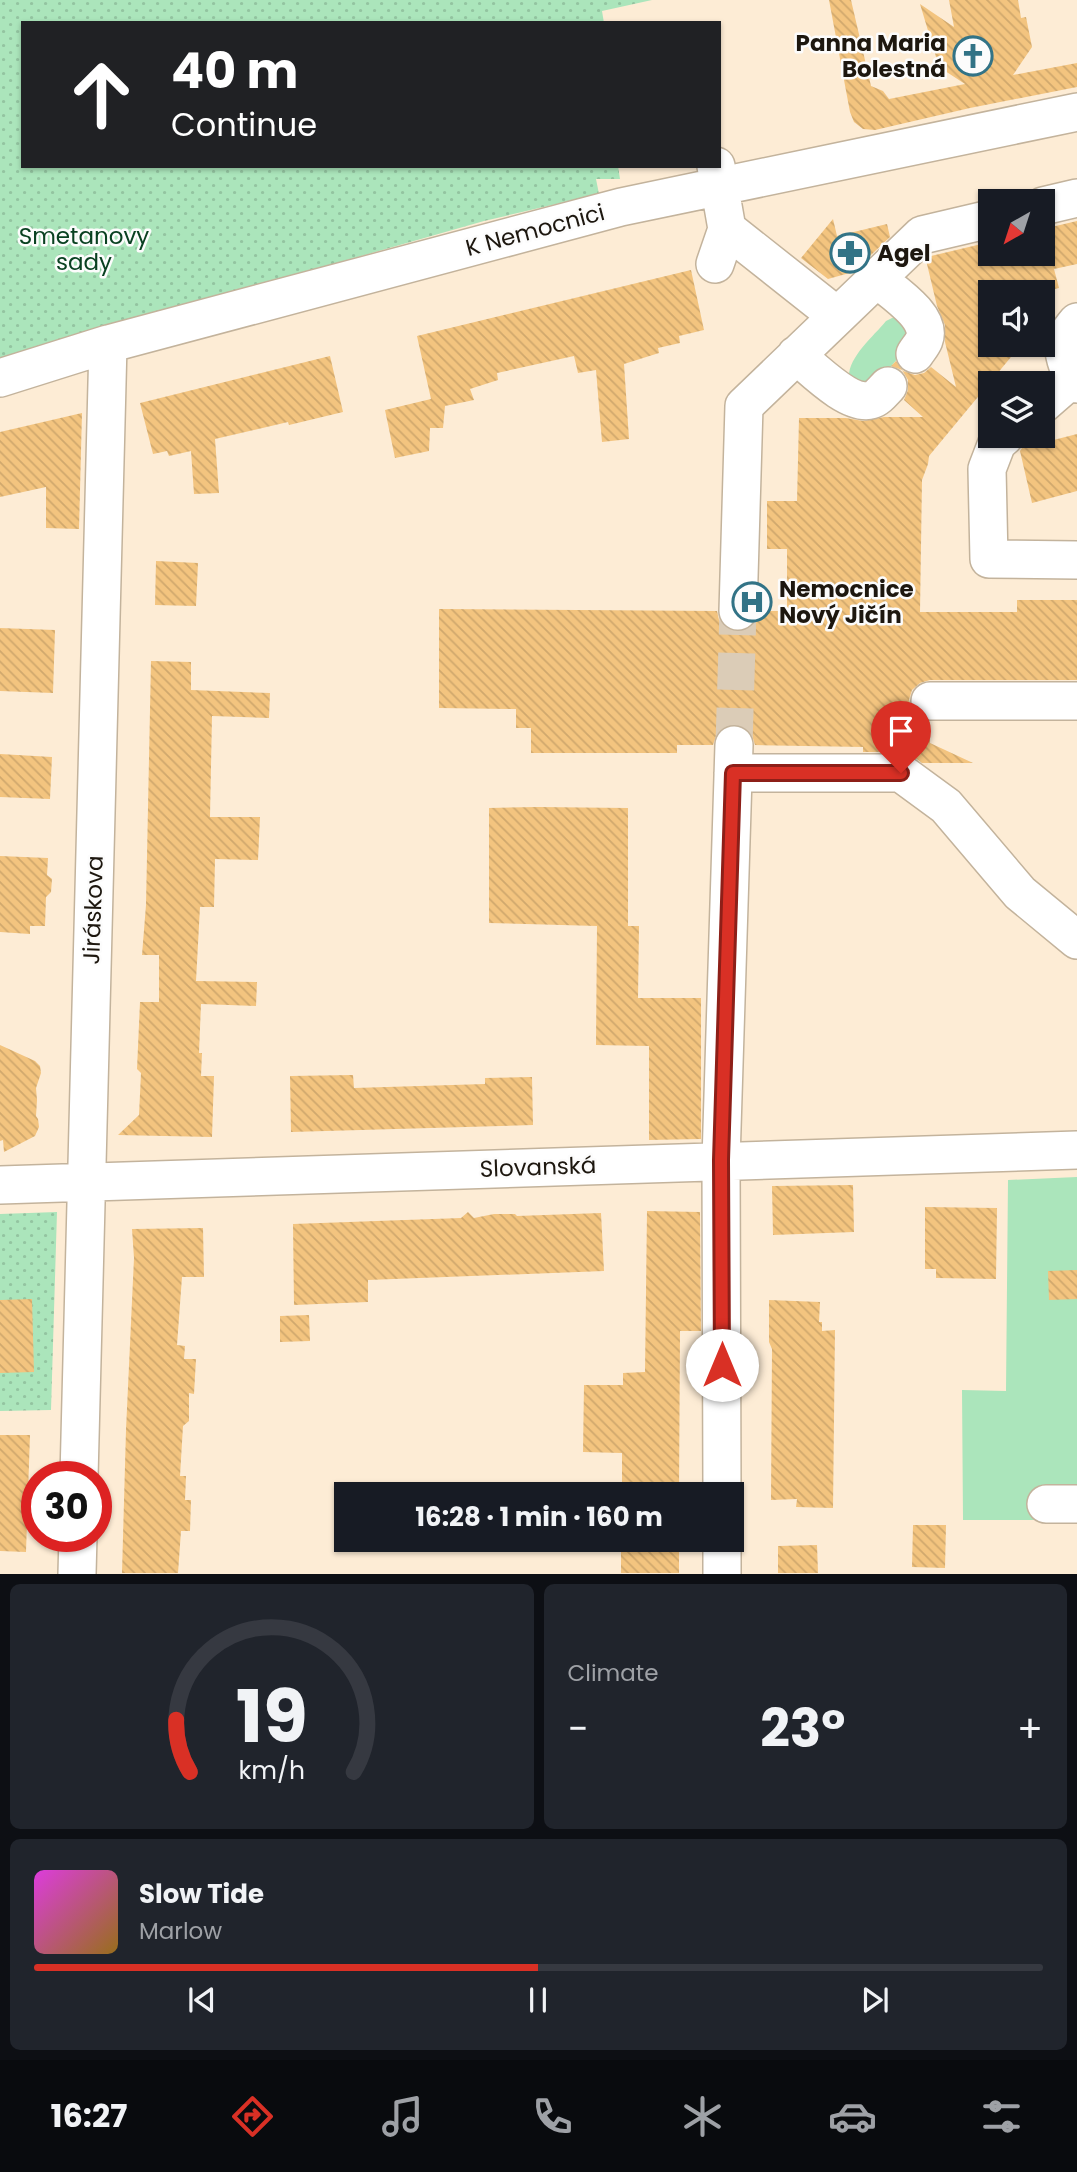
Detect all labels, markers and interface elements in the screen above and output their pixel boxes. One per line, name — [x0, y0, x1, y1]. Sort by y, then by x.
place label: Panna Maria Bolestná — [796, 27, 946, 85]
church icon: Panna Maria Bolestná — [952, 35, 994, 77]
text: 40 m — [171, 37, 298, 105]
icon: ahead — [56, 49, 147, 140]
text: Continue — [171, 102, 317, 147]
north arrow — [978, 189, 1055, 266]
map controls — [978, 189, 1055, 448]
street label: K Nemocnici — [462, 196, 608, 264]
park label: Smetanovy sady — [19, 220, 149, 278]
pharmacy icon: Agel — [829, 232, 871, 274]
place label: Agel — [877, 237, 931, 269]
button: sound — [978, 280, 1055, 357]
button: layers — [978, 371, 1055, 448]
place label: Nemocnice Nový Jičín — [779, 573, 914, 631]
hospital icon: Nemocnice Nový Jičín — [731, 581, 773, 623]
pin — [871, 701, 931, 773]
icon: arrive — [882, 712, 920, 750]
street label: Jiráskova — [75, 855, 111, 965]
street label: Slovanská — [479, 1149, 597, 1185]
position arrow — [685, 1328, 759, 1402]
speed limit sign: 30 — [21, 1461, 112, 1552]
text: 16:28 · 1 min · 160 m — [415, 1499, 663, 1535]
text: Climate — [568, 1657, 658, 1689]
text: 19 — [236, 1667, 308, 1768]
text: 23° — [760, 1692, 845, 1765]
text: − — [568, 1702, 588, 1755]
text: + — [1017, 1702, 1043, 1755]
text: km/h — [238, 1753, 305, 1788]
text: Slow Tide — [139, 1876, 264, 1912]
text: Marlow — [139, 1915, 222, 1947]
icon: previous — [183, 1981, 221, 2019]
icon: pause — [519, 1981, 557, 2019]
icon: next — [856, 1981, 894, 2019]
icon: directions — [228, 2092, 277, 2141]
icon: music — [378, 2092, 427, 2141]
icon: phone — [528, 2092, 577, 2141]
icon: climate — [678, 2092, 727, 2141]
icon: car — [828, 2092, 877, 2141]
icon: filters — [977, 2092, 1026, 2141]
text: 16:27 — [50, 2093, 127, 2138]

